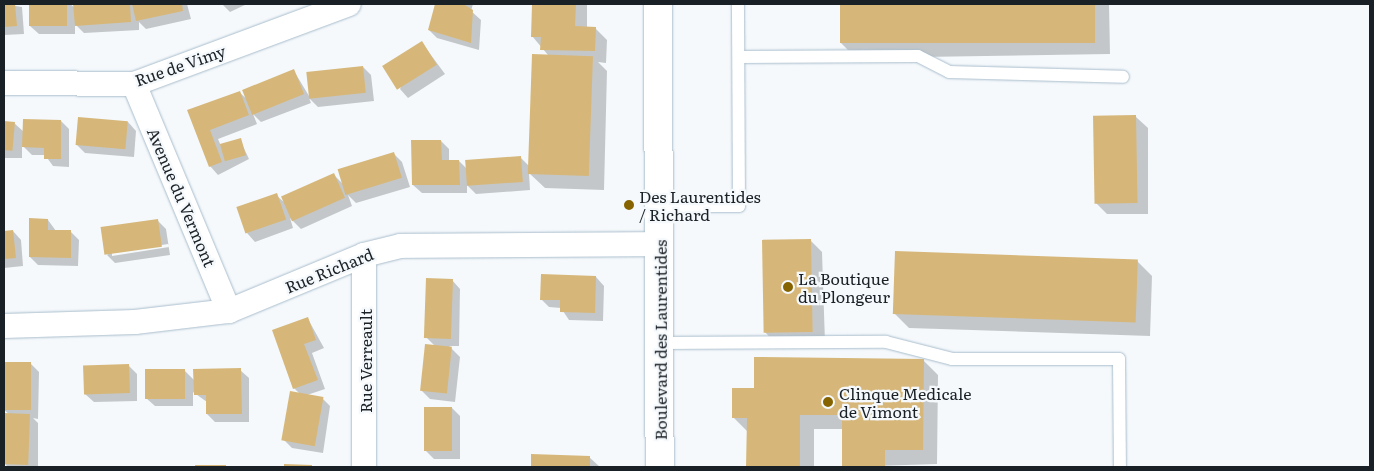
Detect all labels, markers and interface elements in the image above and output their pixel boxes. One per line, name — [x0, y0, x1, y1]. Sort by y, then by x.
street label: Rue de Vimy — [132, 41, 228, 89]
street label: Avenue du Vermont — [144, 124, 220, 270]
place label: Des Laurentides / Richard — [639, 186, 761, 224]
marker: Des Laurentides / Richard — [623, 199, 635, 211]
street label: Boulevard des Laurentides — [650, 240, 670, 440]
street label: Rue Richard — [282, 244, 376, 296]
place label: La Boutique du Plongeur — [798, 268, 890, 306]
marker: La Boutique du Plongeur — [782, 281, 794, 293]
street label: Rue Verreault — [355, 309, 375, 413]
place label: Clinque Medicale de Vimont — [839, 383, 972, 421]
marker: Clinque Medicale de Vimont — [821, 395, 835, 409]

